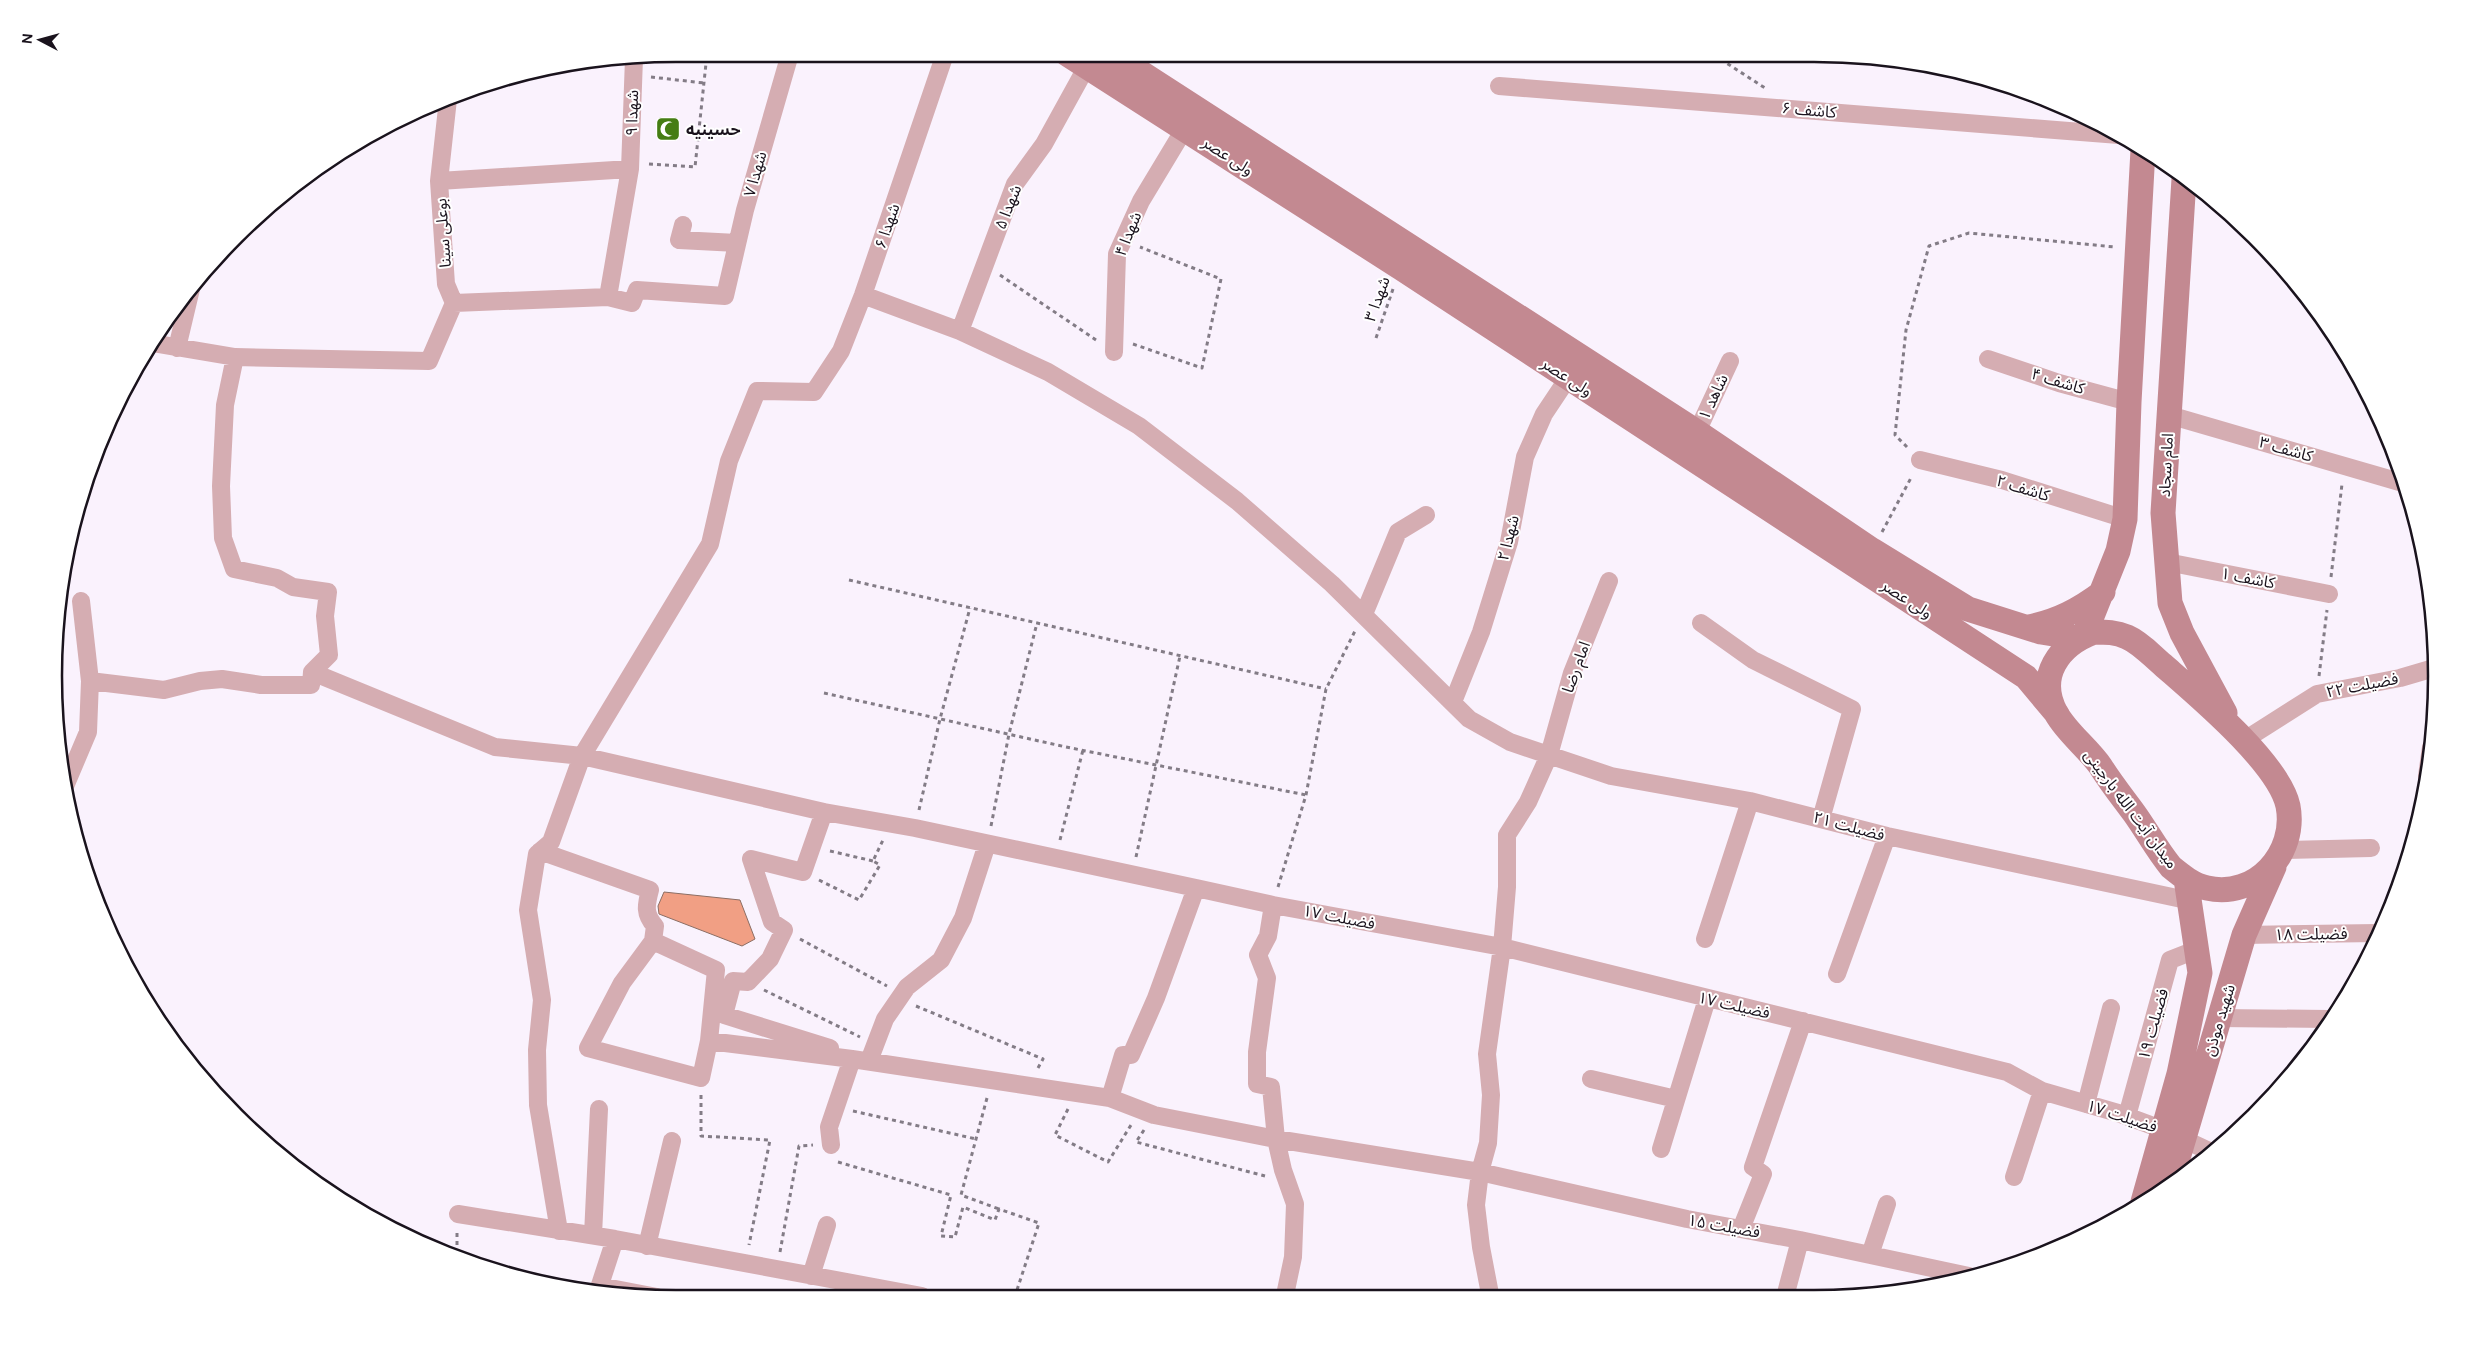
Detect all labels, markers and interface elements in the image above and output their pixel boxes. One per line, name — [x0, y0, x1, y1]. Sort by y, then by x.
north arrow — [15, 15, 65, 65]
text: N — [18, 33, 37, 45]
street label: شهدا ۹ — [621, 89, 643, 137]
street label: کاشف ۶ — [1781, 97, 1838, 123]
mosque icon: حسینیه — [655, 116, 681, 142]
place label: حسینیه — [686, 119, 741, 140]
street label: ولی عصر — [1198, 131, 1258, 180]
street label: شهدا ۷ — [739, 149, 771, 199]
street label: شهدا ۵ — [990, 182, 1026, 232]
street label: بوعلی سینا — [430, 198, 456, 268]
street label: شهدا ۶ — [870, 201, 904, 251]
street label: شهدا ۴ — [1110, 209, 1146, 259]
street label: شهدا ۳ — [1359, 274, 1395, 324]
street label: ولی عصر — [1537, 352, 1597, 401]
street label: کاشف ۴ — [2029, 363, 2088, 399]
street label: شاهد ۱ — [1693, 371, 1733, 423]
street label: کاشف ۳ — [2257, 431, 2316, 467]
street label: امام سجاد — [2154, 433, 2180, 498]
street label: کاشف ۲ — [1994, 470, 2053, 506]
street label: شهدا ۲ — [1492, 513, 1524, 563]
street label: کاشف ۱ — [2219, 562, 2277, 594]
street label: ولی عصر — [1877, 574, 1937, 623]
street label: امام رضا — [1557, 638, 1597, 696]
street label: فضیلت ۲۲ — [2324, 668, 2400, 702]
street label: میدان آیت الله بارجینی — [2079, 745, 2183, 873]
street label: فضیلت ۲۱ — [1811, 806, 1887, 846]
street label: فضیلت ۱۷ — [1301, 900, 1377, 934]
street label: فضیلت ۱۸ — [2274, 923, 2348, 945]
street label: شهید موذن — [2198, 982, 2240, 1058]
street label: فضیلت ۱۹ — [2133, 986, 2173, 1062]
street label: فضیلت ۱۷ — [1696, 987, 1772, 1023]
street label: فضیلت ۱۷ — [2084, 1095, 2160, 1137]
street label: فضیلت ۱۵ — [1686, 1209, 1762, 1243]

